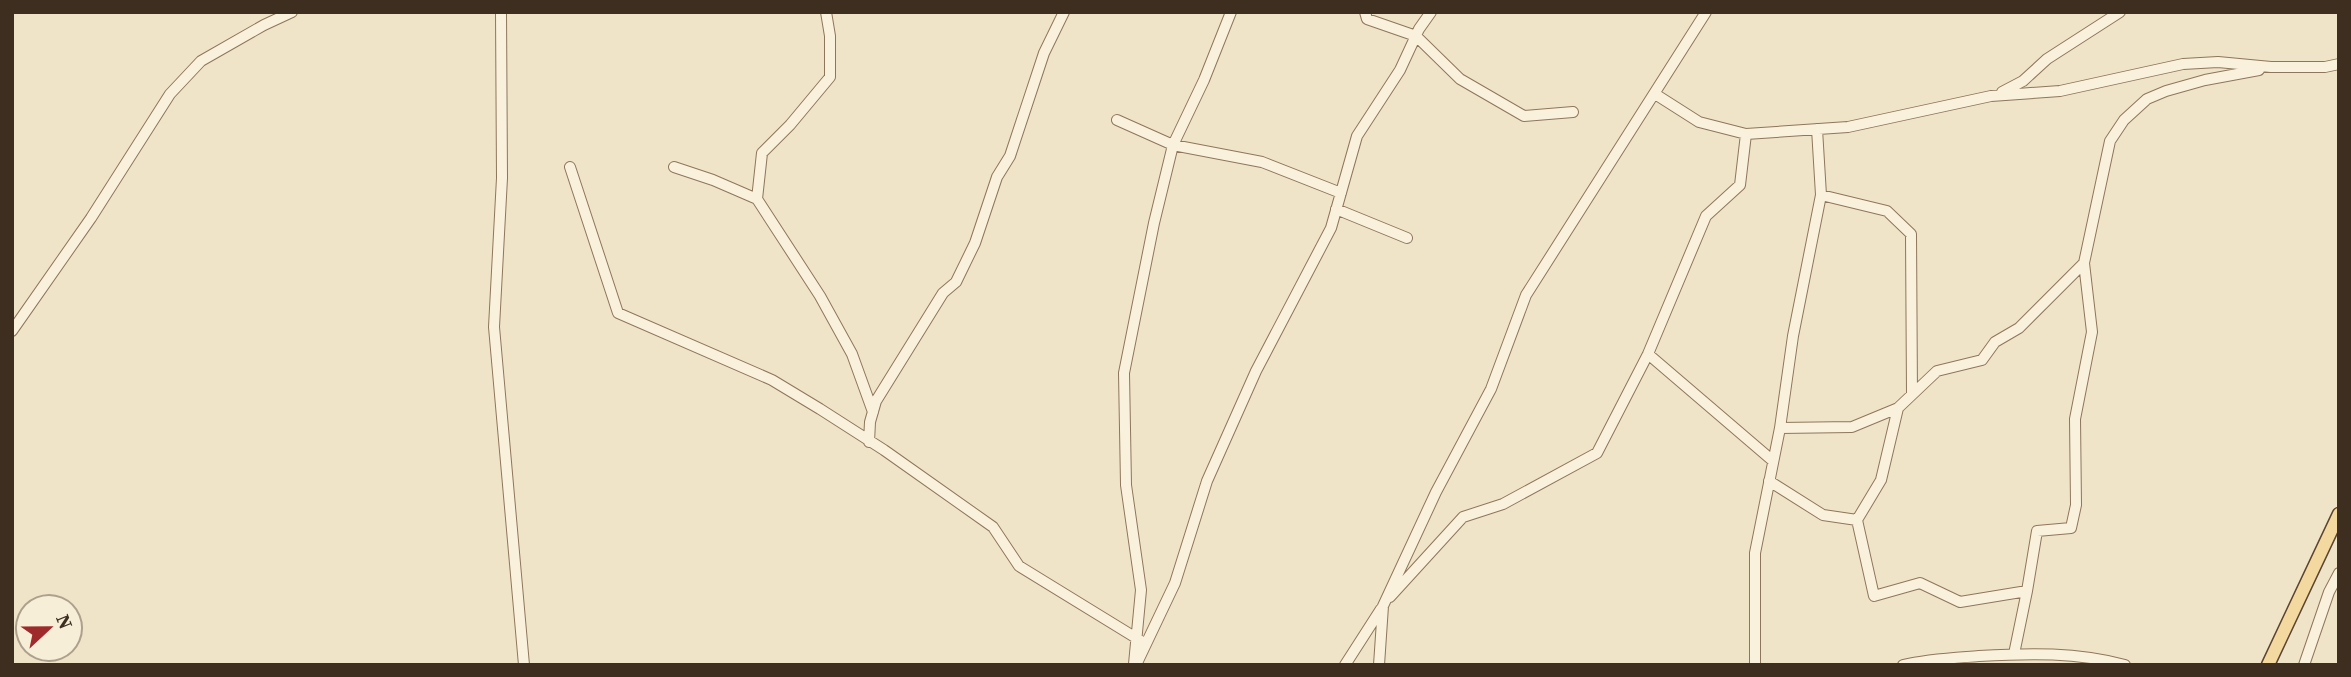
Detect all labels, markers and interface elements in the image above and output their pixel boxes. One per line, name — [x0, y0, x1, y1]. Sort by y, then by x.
north arrow — [14, 593, 84, 663]
text: N — [50, 610, 79, 633]

